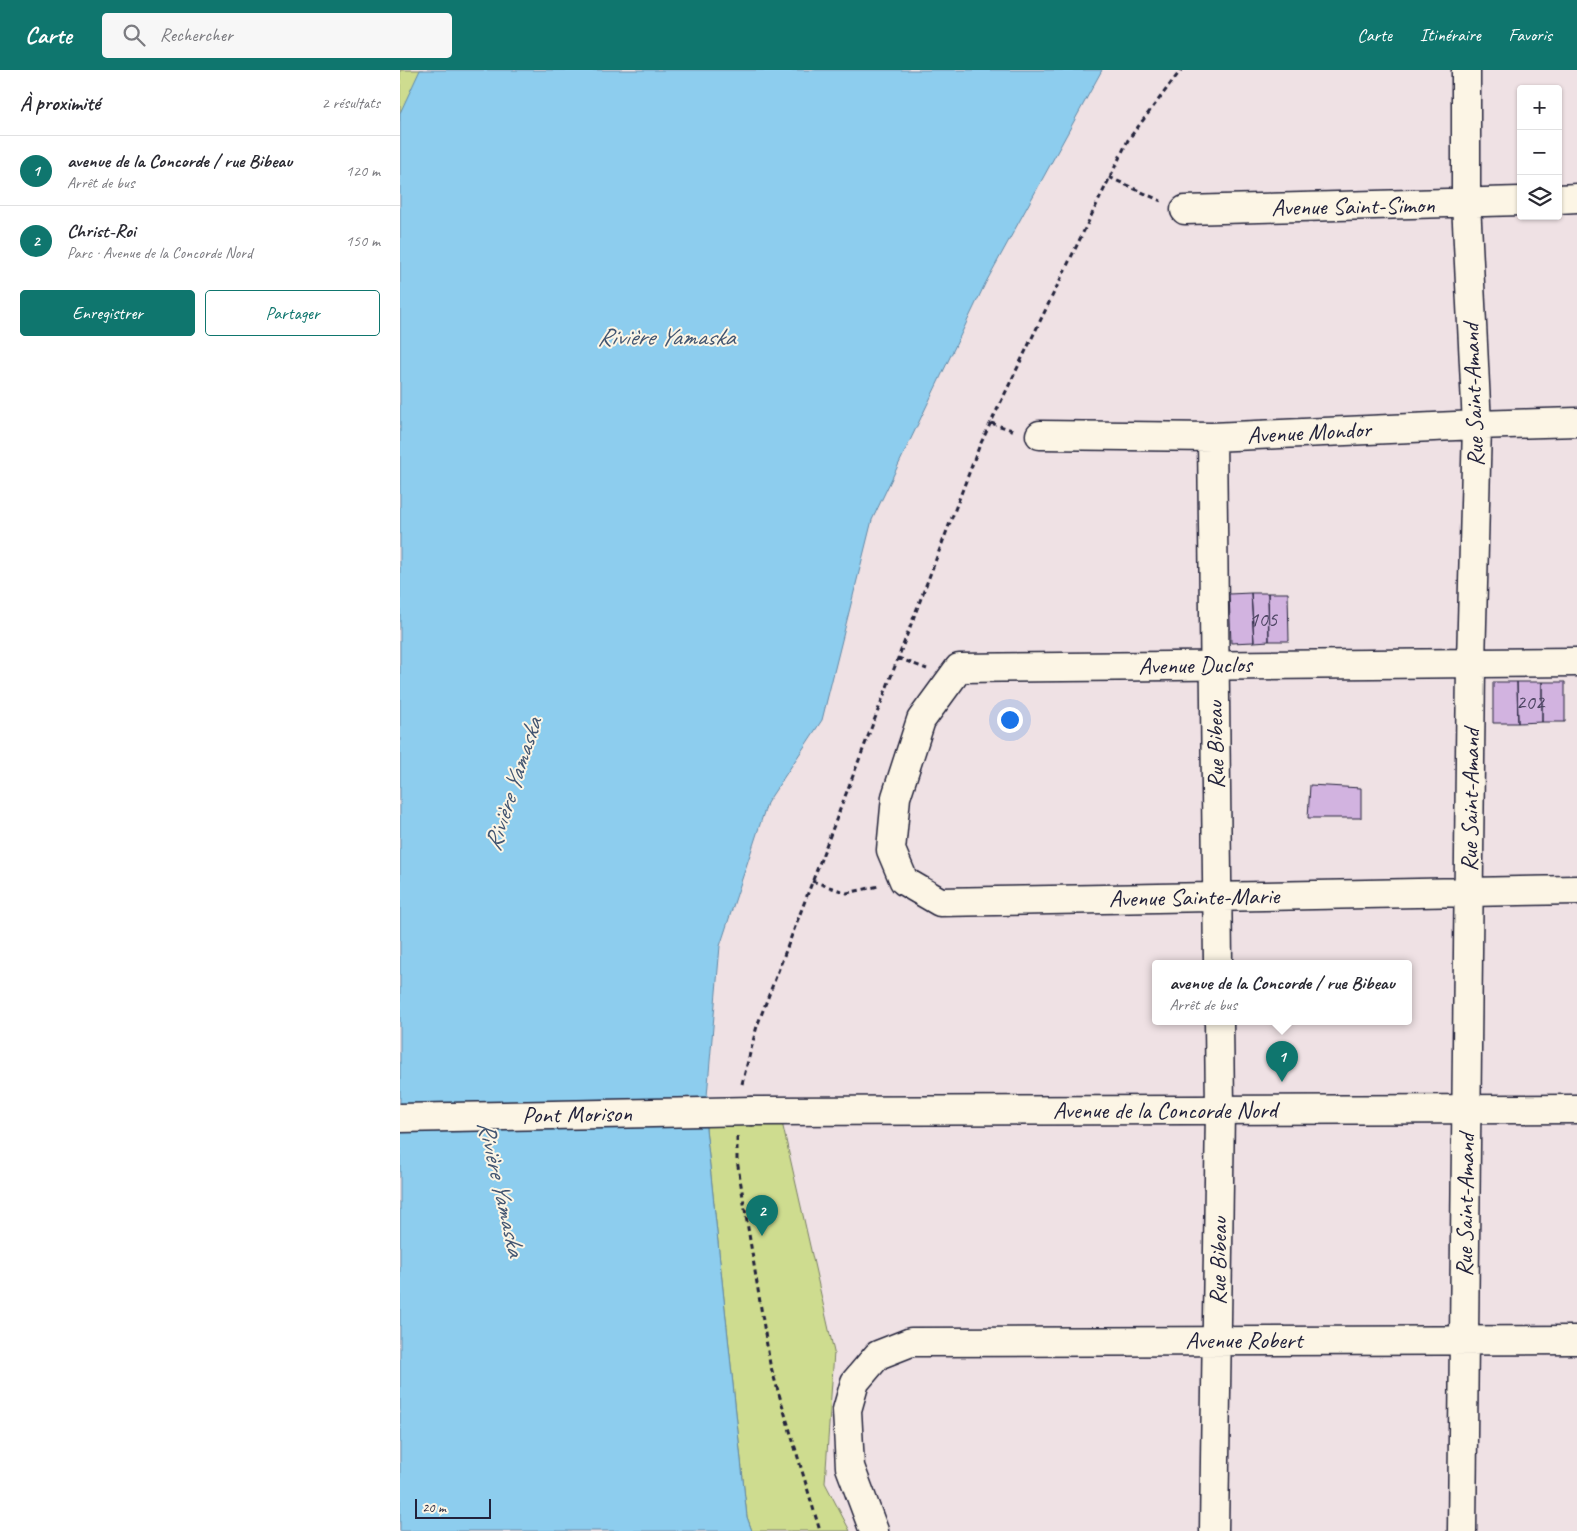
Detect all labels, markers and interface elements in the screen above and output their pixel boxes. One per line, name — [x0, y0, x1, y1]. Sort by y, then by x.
search box — [102, 13, 452, 58]
text: Carte — [25, 20, 72, 50]
icon: search — [120, 21, 148, 49]
text: Rechercher — [160, 23, 233, 47]
text: Carte — [1357, 24, 1392, 46]
text: Itinéraire — [1420, 24, 1481, 46]
text: Favoris — [1509, 24, 1552, 46]
map controls — [1517, 85, 1562, 220]
button: + — [1517, 85, 1562, 130]
text: À proximité — [20, 90, 100, 116]
text: 2 résultats — [321, 93, 380, 113]
button: − — [1517, 130, 1562, 175]
text: avenue de la Concorde / rue Bibeau — [67, 149, 292, 173]
text: 1 — [32, 161, 40, 181]
text: 120 m — [346, 161, 380, 181]
text: Arrêt de bus — [67, 173, 134, 193]
button: layers — [1517, 175, 1562, 220]
street label: Avenue Saint-Simon — [1271, 190, 1435, 222]
text: Christ-Roi — [67, 219, 136, 243]
text: 2 — [32, 231, 40, 251]
text: 150 m — [346, 231, 380, 251]
text: Parc · Avenue de la Concorde Nord — [67, 243, 252, 263]
button: Enregistrer — [20, 290, 195, 336]
button: Partager — [205, 290, 380, 336]
street label: Rue Saint-Amand — [1455, 319, 1490, 467]
water label: Rivière Yamaska — [597, 321, 737, 353]
street label: Avenue Mondor — [1246, 414, 1374, 450]
house number: 105 — [1249, 606, 1279, 632]
street label: Avenue Duclos — [1138, 649, 1254, 681]
house number: 202 — [1516, 689, 1546, 715]
street label: Rue Bibeau — [1199, 699, 1231, 789]
your location — [997, 707, 1023, 733]
water label: Rivière Yamaska — [476, 712, 550, 855]
street label: Rue Saint-Amand — [1454, 724, 1486, 872]
street label: Avenue Sainte-Marie — [1109, 880, 1282, 913]
popup — [1152, 960, 1412, 1025]
text: avenue de la Concorde / rue Bibeau — [1169, 971, 1395, 995]
text: Arrêt de bus — [1169, 995, 1237, 1015]
pin: 1 — [1266, 1041, 1298, 1082]
street label: Avenue de la Concorde Nord — [1053, 1095, 1281, 1125]
street label: Pont Morison — [522, 1098, 632, 1130]
water label: Rivière Yamaska — [470, 1118, 533, 1261]
street label: Rue Saint-Amand — [1449, 1129, 1481, 1277]
pin: 2 — [746, 1195, 778, 1236]
street label: Rue Bibeau — [1202, 1215, 1234, 1305]
street label: Avenue Robert — [1186, 1325, 1305, 1355]
scale bar — [415, 1496, 491, 1519]
text: 20 m — [422, 1499, 446, 1516]

